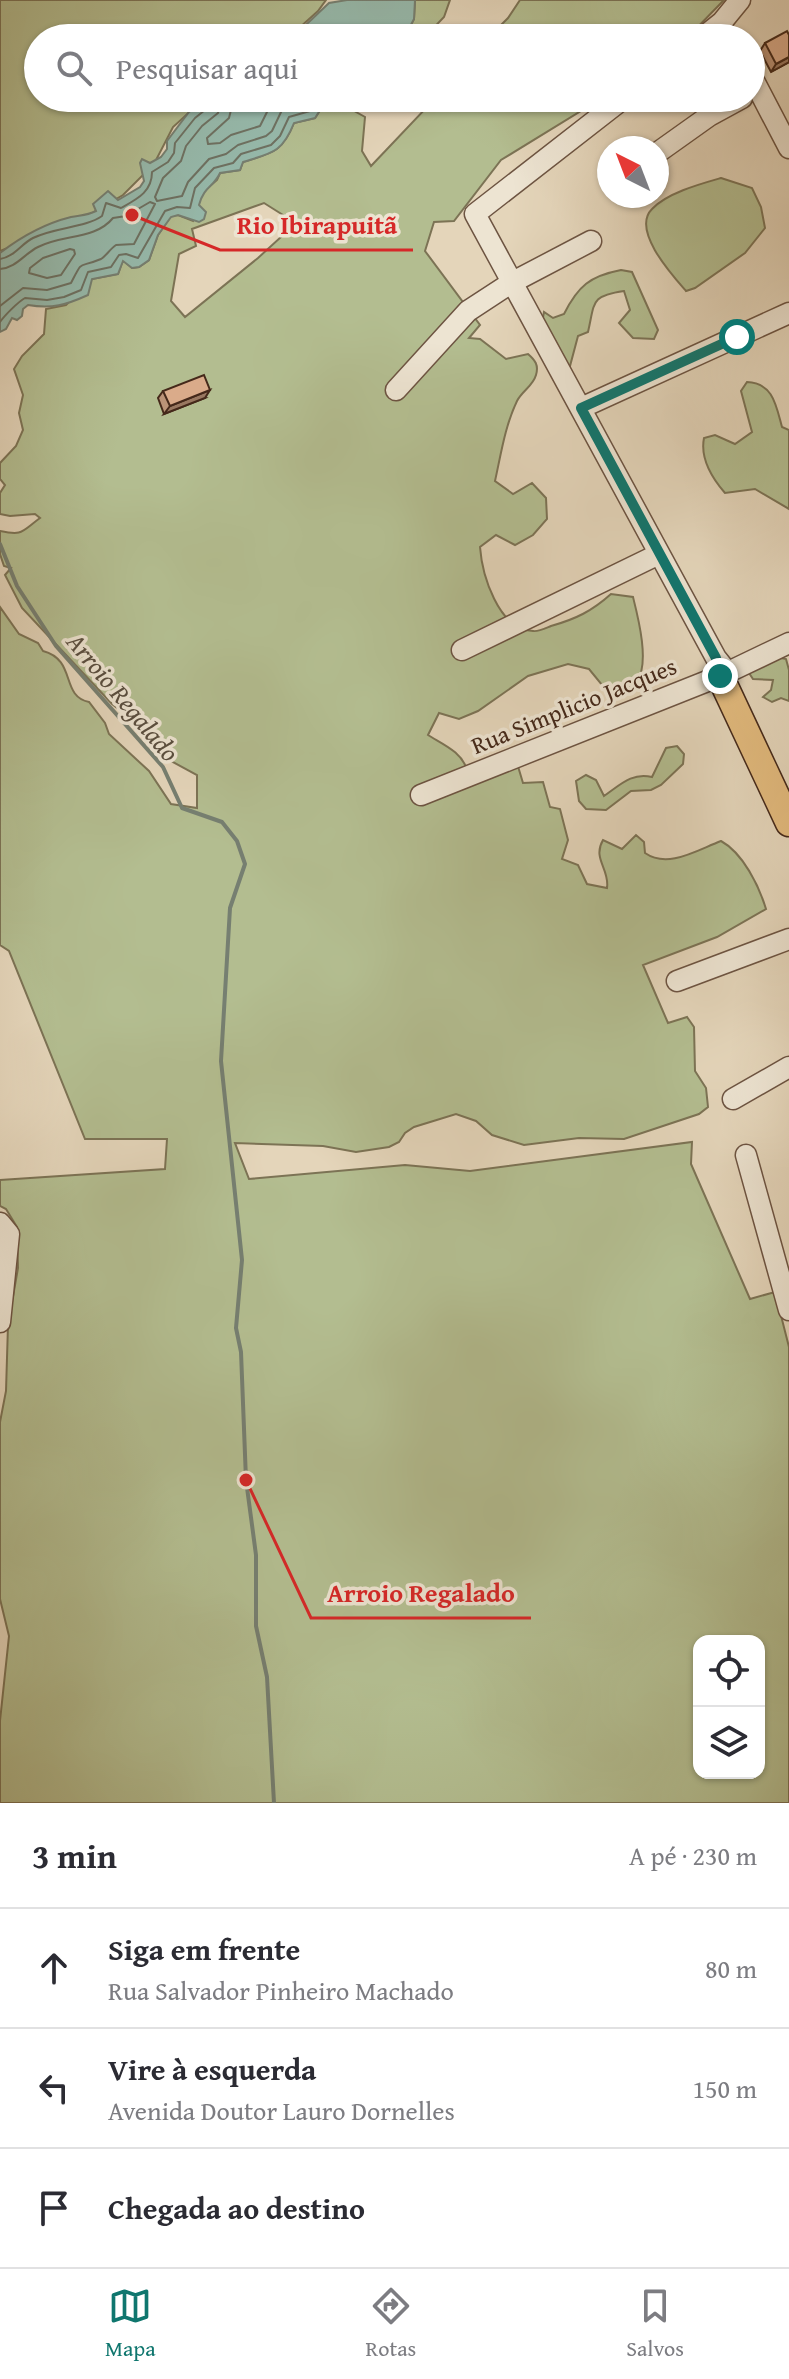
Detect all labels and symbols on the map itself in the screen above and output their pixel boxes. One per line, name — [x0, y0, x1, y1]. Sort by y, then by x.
north arrow — [597, 136, 669, 208]
callout: Rio Ibirapuitã — [220, 200, 413, 250]
text: Rio Ibirapuitã — [237, 205, 398, 244]
route start — [719, 319, 755, 355]
water label: Arroio Regalado — [57, 623, 189, 770]
street label: Rua Simplicio Jacques — [466, 648, 682, 763]
route end — [702, 658, 738, 694]
callout: Arroio Regalado — [311, 1568, 531, 1618]
text: Arroio Regalado — [327, 1573, 515, 1612]

